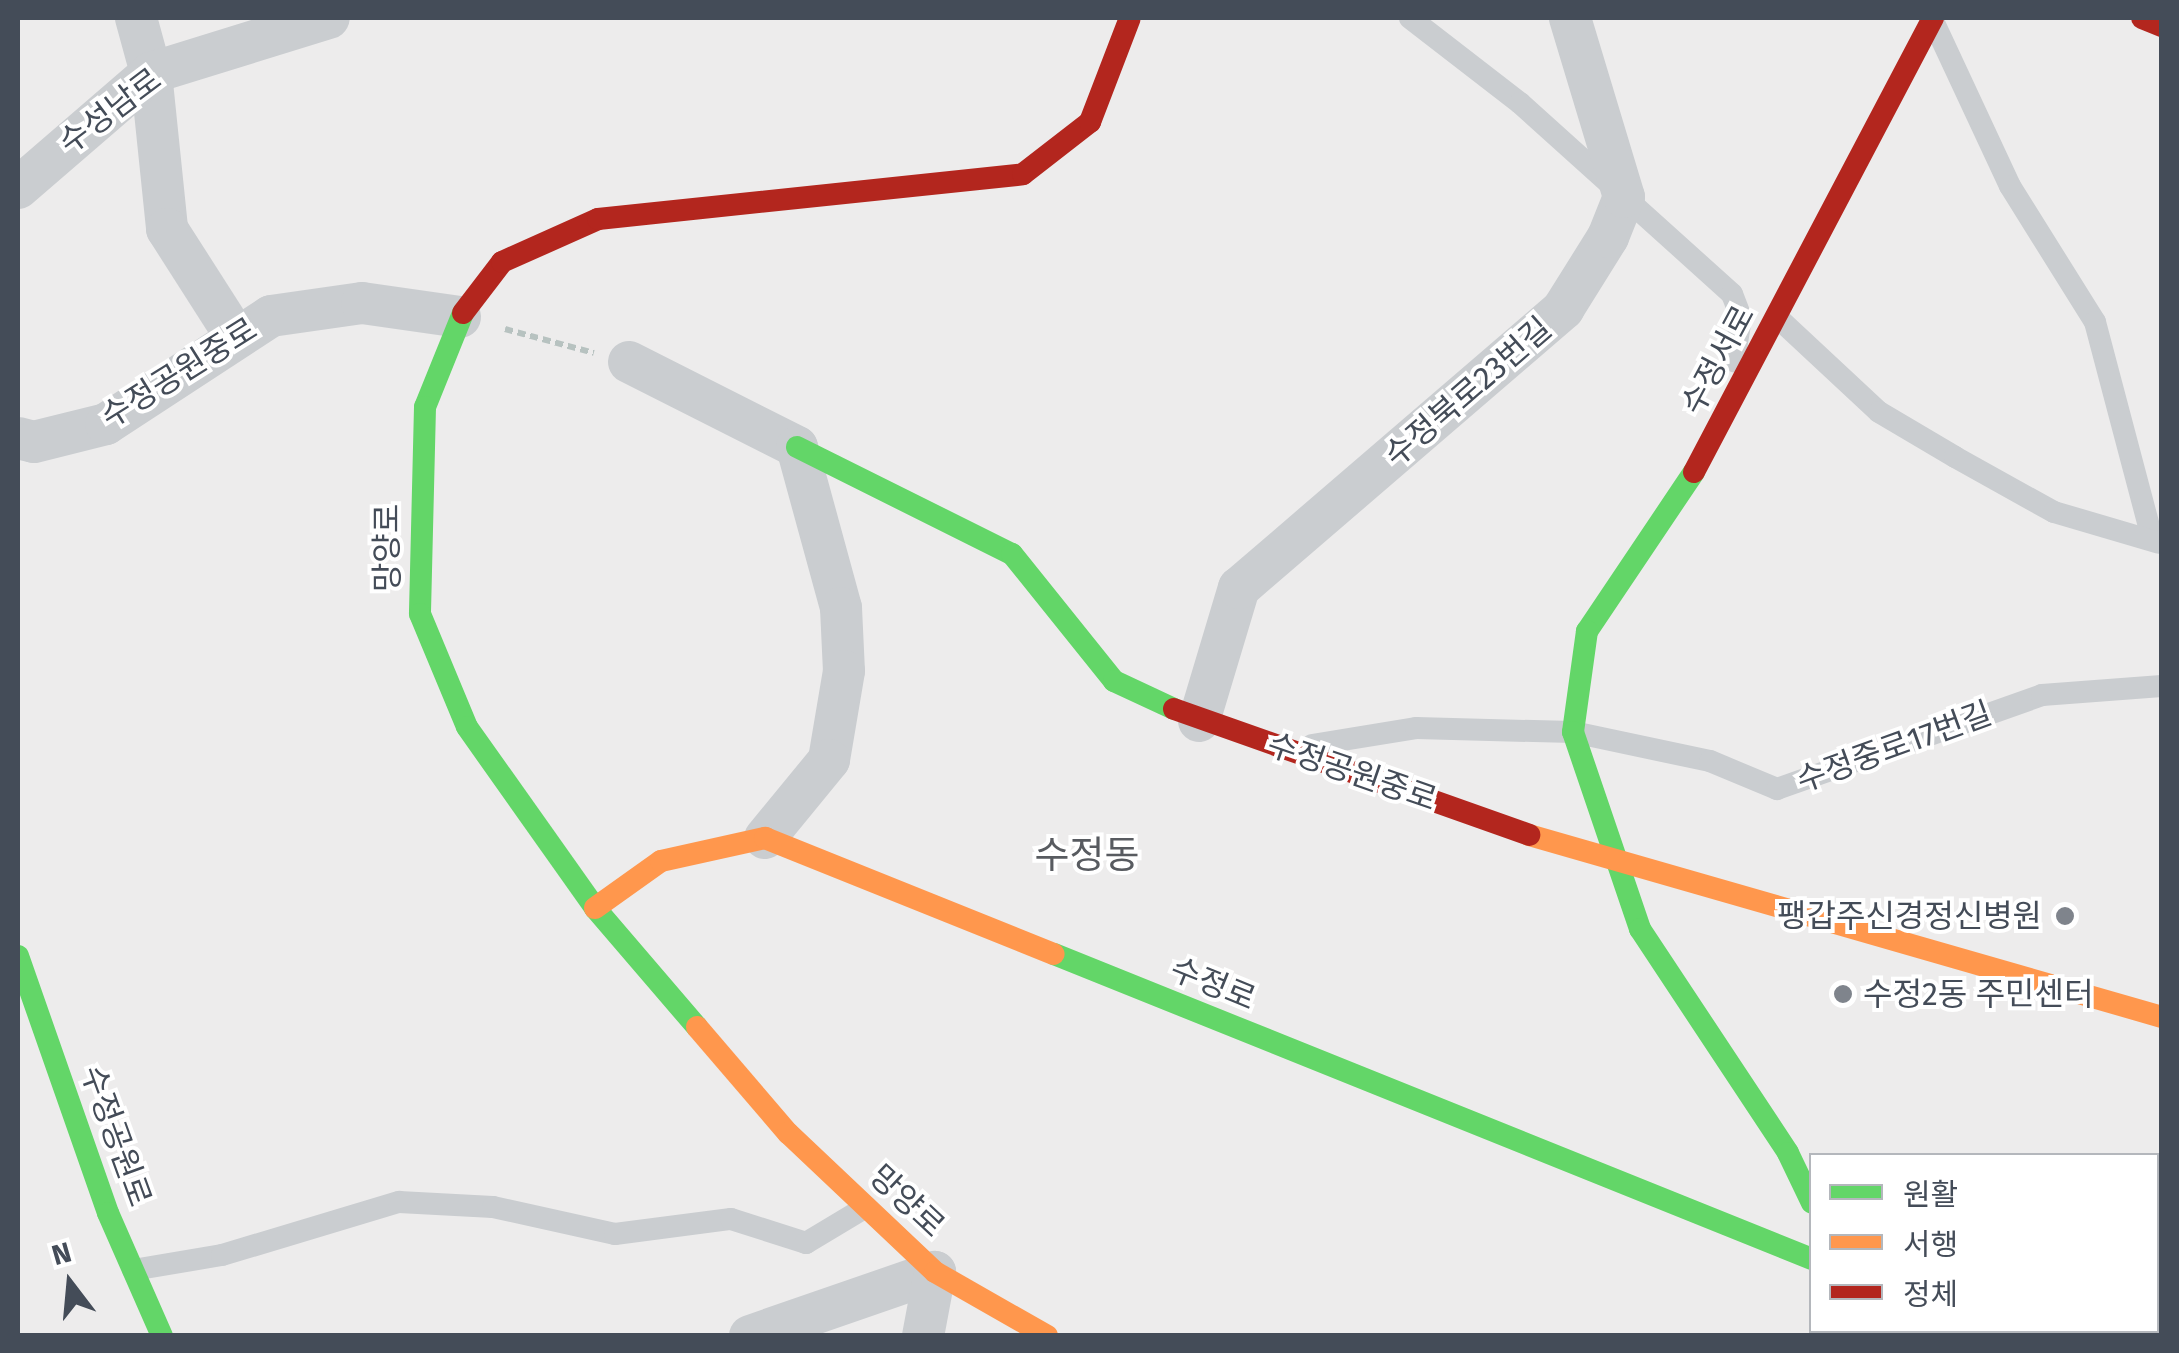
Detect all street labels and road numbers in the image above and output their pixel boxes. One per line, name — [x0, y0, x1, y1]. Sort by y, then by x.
street label: 수성남로 — [51, 60, 169, 162]
street label: 수정서로 — [1673, 299, 1763, 421]
street label: 수정북로23번길 — [1377, 309, 1559, 475]
street label: 수정공원중로 — [94, 310, 264, 436]
street label: 망양로 — [368, 504, 406, 592]
street label: 수정중로17번길 — [1791, 694, 1997, 800]
street label: 수정공원중로 — [1262, 725, 1442, 819]
street label: 수정로 — [1165, 950, 1261, 1018]
street label: 수정공원로 — [73, 1060, 159, 1212]
street label: 망양로 — [862, 1157, 952, 1245]

